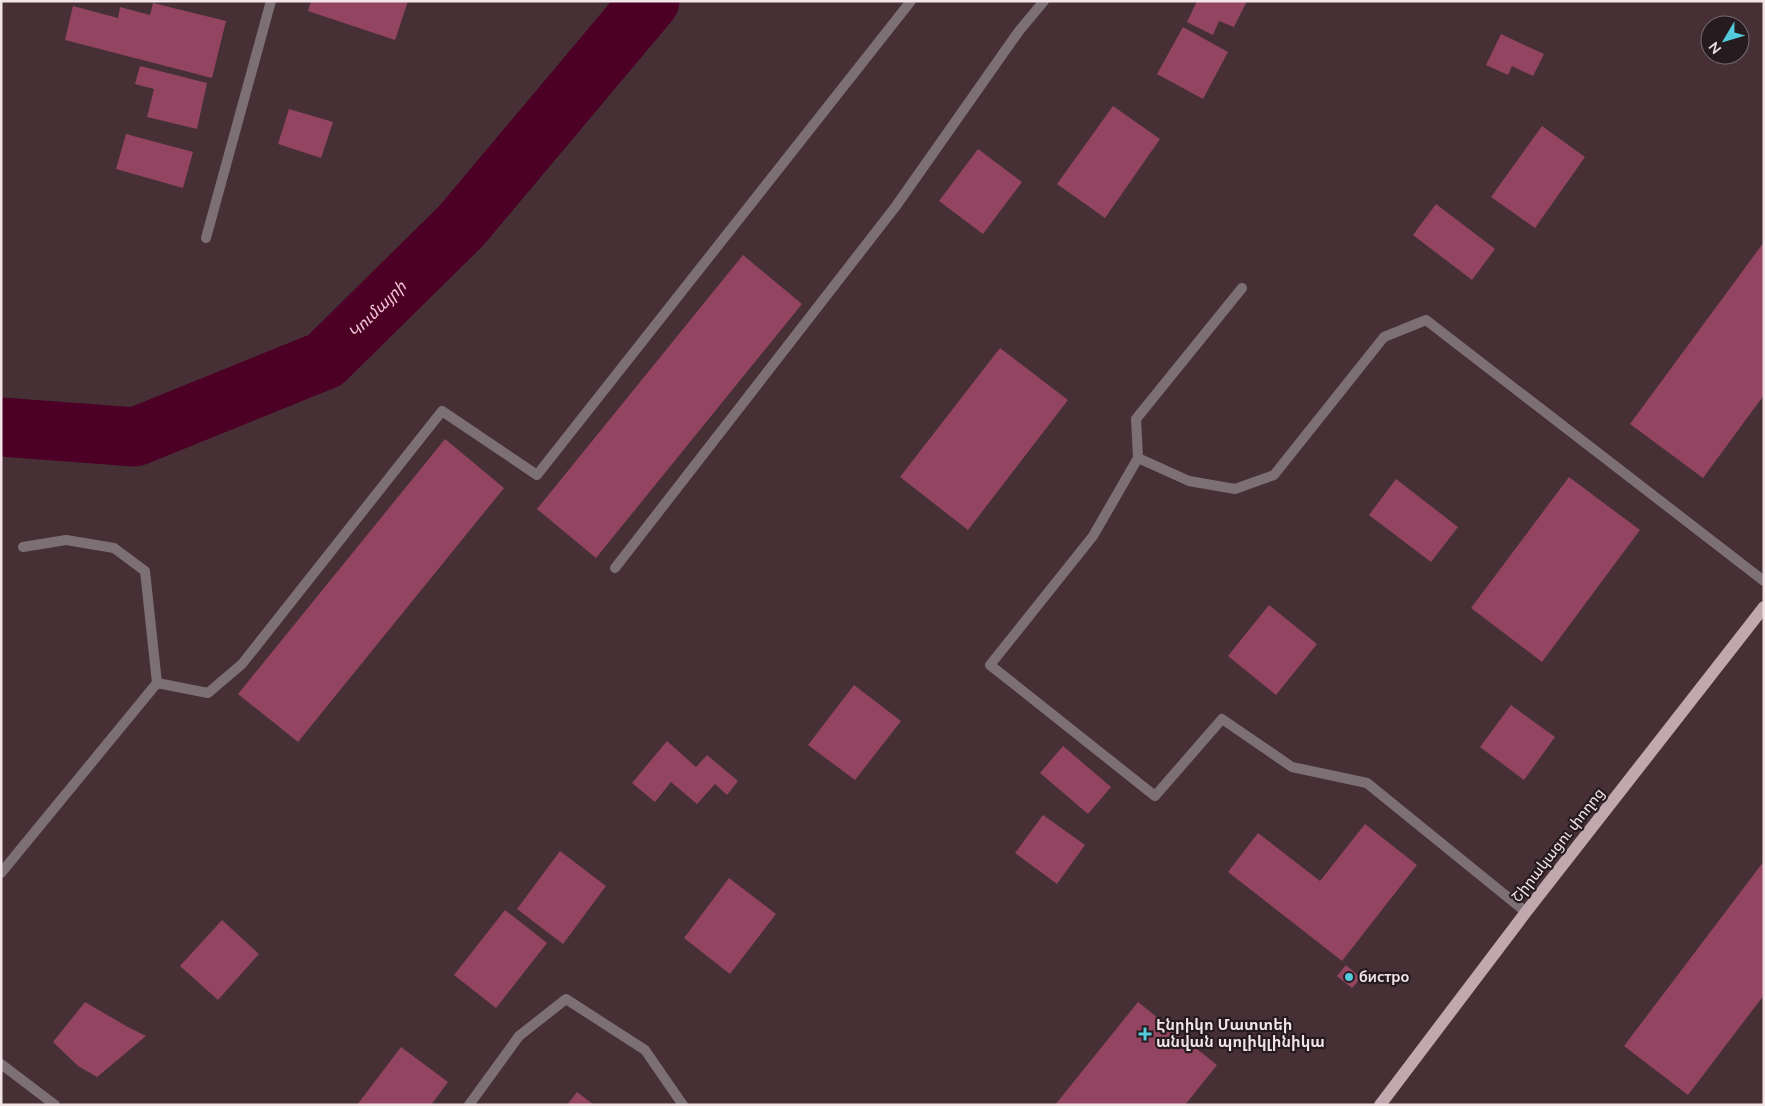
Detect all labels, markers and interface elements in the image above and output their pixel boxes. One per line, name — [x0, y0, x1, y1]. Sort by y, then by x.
north arrow — [1700, 15, 1750, 65]
text: N — [1704, 38, 1726, 58]
water label: Կումայրի — [343, 276, 412, 343]
street label: Շիրակացու փողոց — [1507, 784, 1609, 906]
place label: бистро — [1359, 967, 1410, 987]
marker: бистро — [1343, 971, 1355, 983]
place label: Էնրիկո Մատտեի անվան պոլիկլինիկա — [1156, 1015, 1325, 1052]
marker: Էնրիկո Մատտեի անվան պոլիկլինիկա — [1138, 1027, 1152, 1041]

